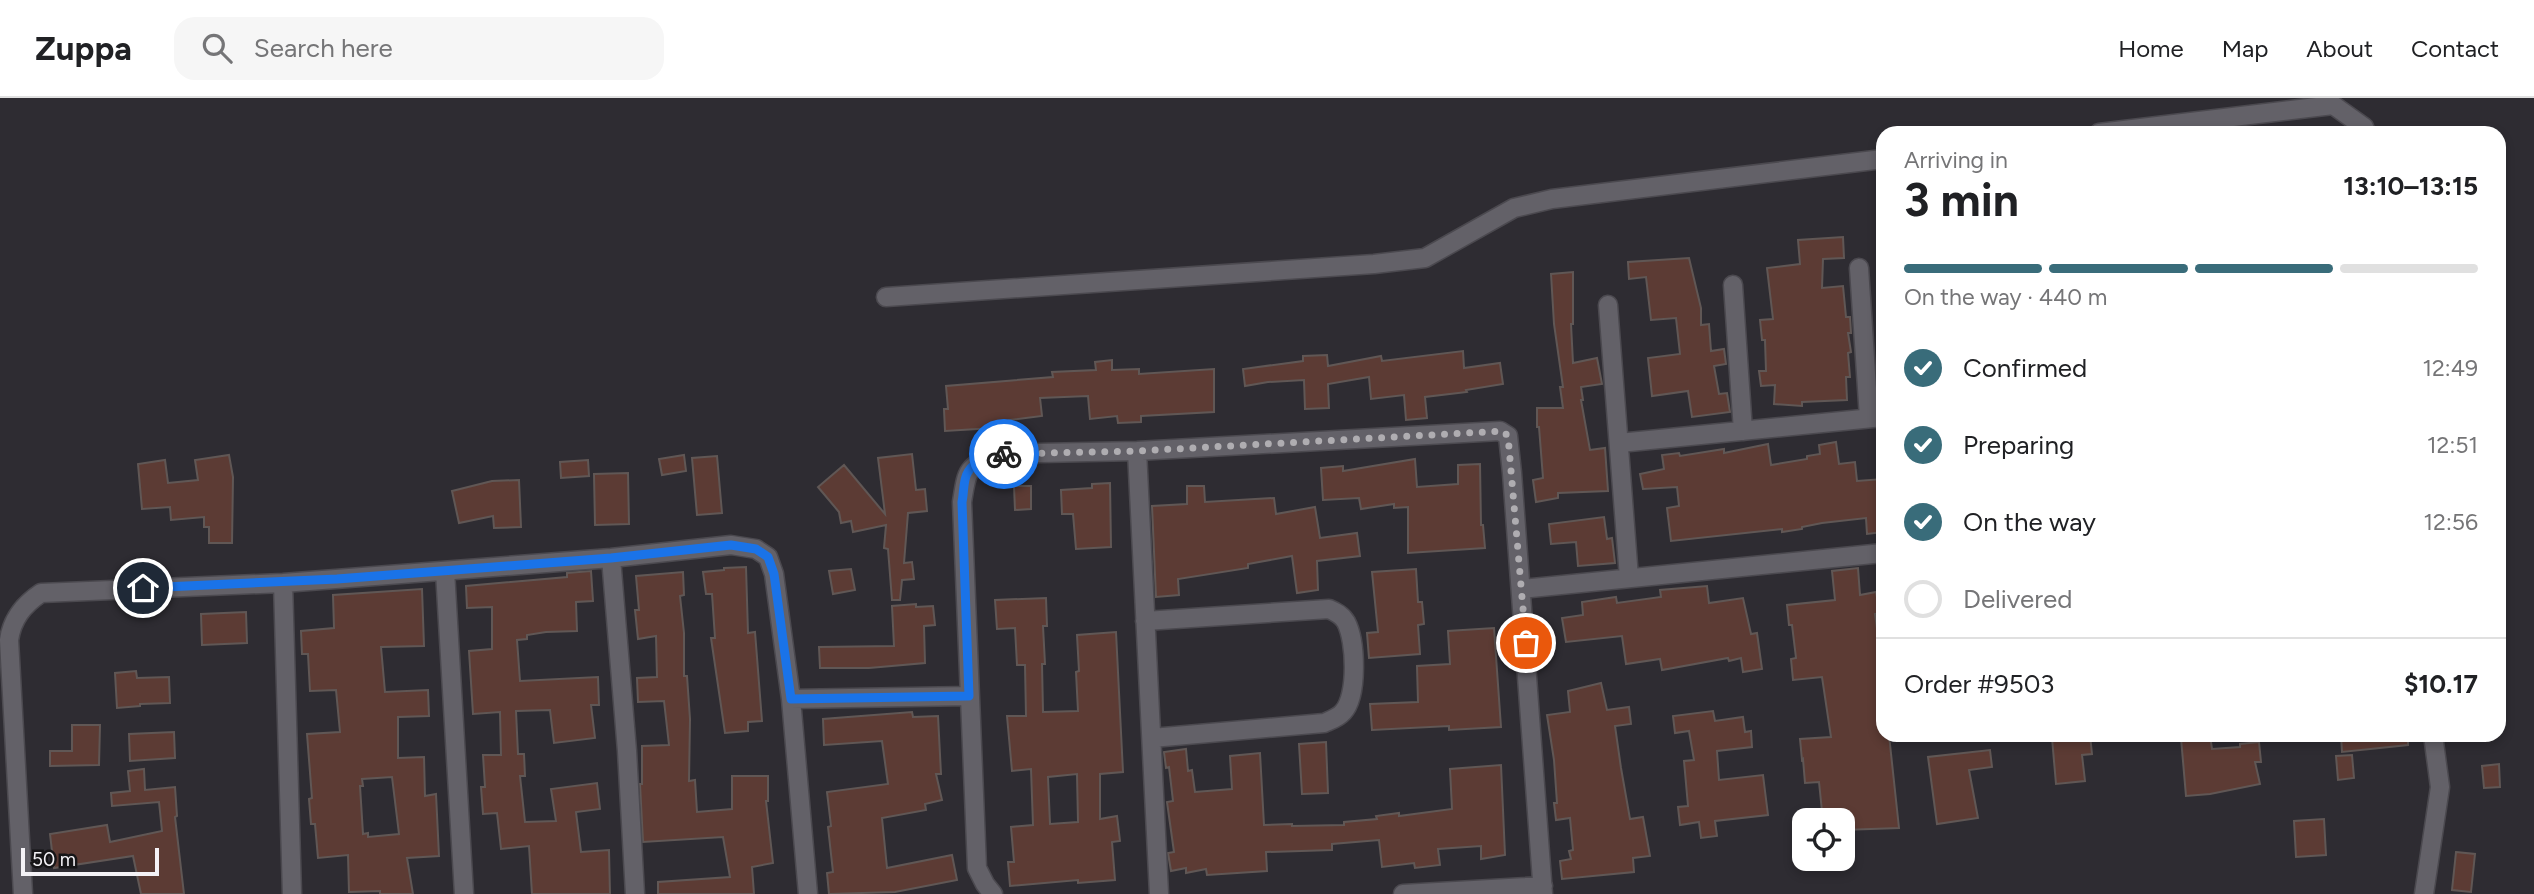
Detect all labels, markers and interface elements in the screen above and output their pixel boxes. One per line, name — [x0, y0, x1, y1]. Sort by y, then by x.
search box — [174, 17, 664, 80]
text: Zuppa — [35, 29, 132, 68]
icon: search — [198, 29, 236, 67]
text: Search here — [254, 32, 393, 64]
text: Home — [2118, 34, 2184, 63]
text: Map — [2222, 34, 2268, 63]
text: About — [2306, 34, 2373, 63]
text: Contact — [2411, 34, 2499, 63]
text: Arriving in — [1904, 146, 2008, 174]
text: 13:10–13:15 — [2343, 170, 2478, 202]
text: 3 min — [1904, 172, 2019, 228]
text: On the way · 440 m — [1904, 283, 2107, 311]
icon: check — [1904, 349, 1942, 387]
text: Confirmed — [1963, 352, 2087, 384]
text: 12:49 — [2423, 354, 2478, 382]
courier — [969, 419, 1039, 489]
icon: check — [1904, 426, 1942, 464]
text: Preparing — [1963, 429, 2074, 461]
text: 12:51 — [2427, 431, 2478, 459]
icon: bike — [985, 435, 1023, 473]
icon: check — [1904, 503, 1942, 541]
text: On the way — [1963, 506, 2096, 538]
text: 12:56 — [2424, 508, 2478, 536]
pin — [113, 558, 173, 618]
icon: home — [124, 569, 162, 607]
text: Delivered — [1963, 583, 2072, 615]
pin — [1496, 613, 1556, 673]
icon: bag — [1507, 624, 1545, 662]
text: Order #9503 — [1904, 668, 2054, 700]
text: $10.17 — [2404, 668, 2478, 700]
map controls — [1792, 808, 1855, 871]
button: locate — [1792, 808, 1855, 871]
scale bar — [21, 845, 159, 877]
text: 50 m — [32, 848, 76, 871]

